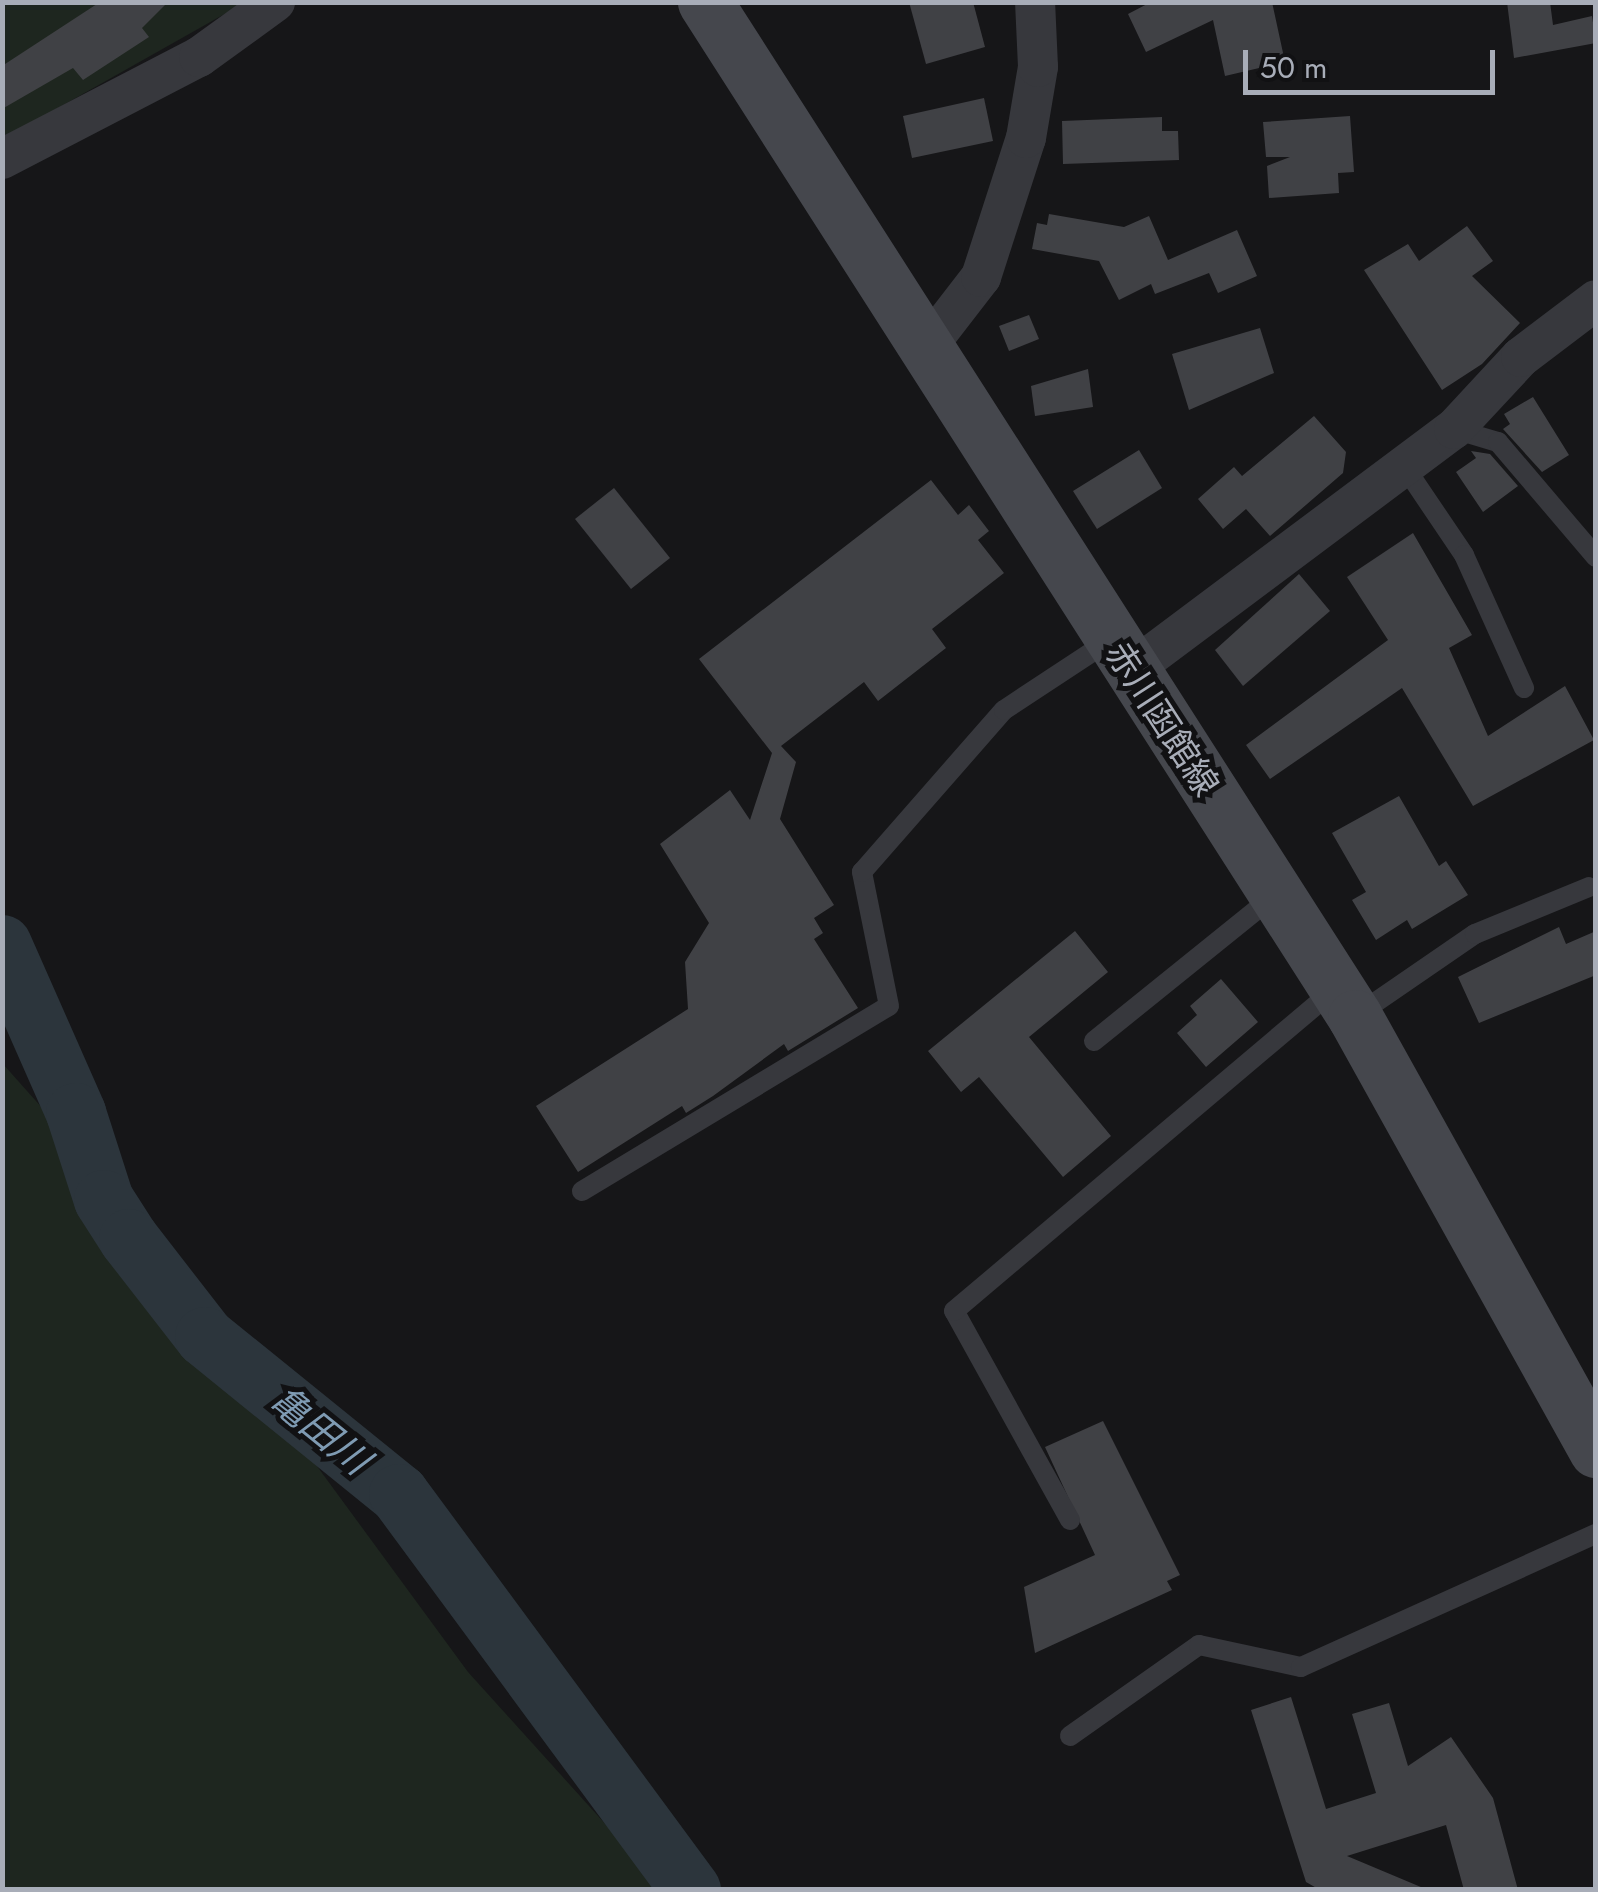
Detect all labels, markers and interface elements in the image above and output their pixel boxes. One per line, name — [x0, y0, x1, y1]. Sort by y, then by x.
scale bar — [1248, 30, 1500, 92]
text: 50 m — [1260, 46, 1327, 89]
street label: 赤川函館線 — [1097, 634, 1227, 804]
water label: 亀田川 — [261, 1376, 379, 1484]

